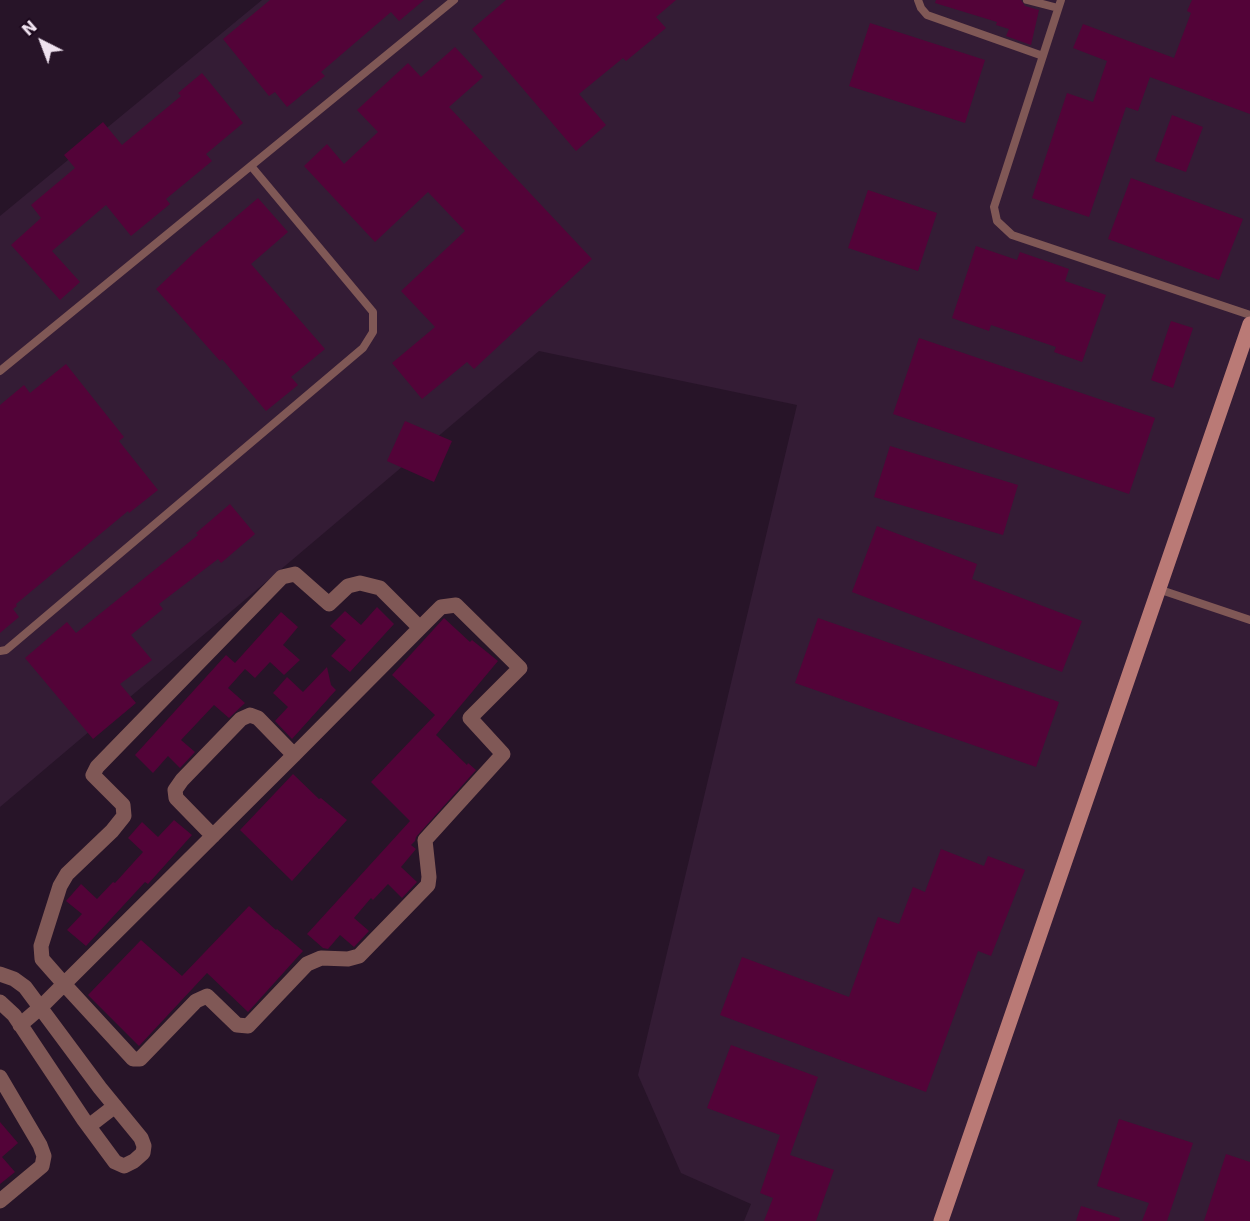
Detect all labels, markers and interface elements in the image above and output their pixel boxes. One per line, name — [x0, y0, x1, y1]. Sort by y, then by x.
north arrow — [12, 12, 72, 72]
text: N — [18, 17, 41, 40]

